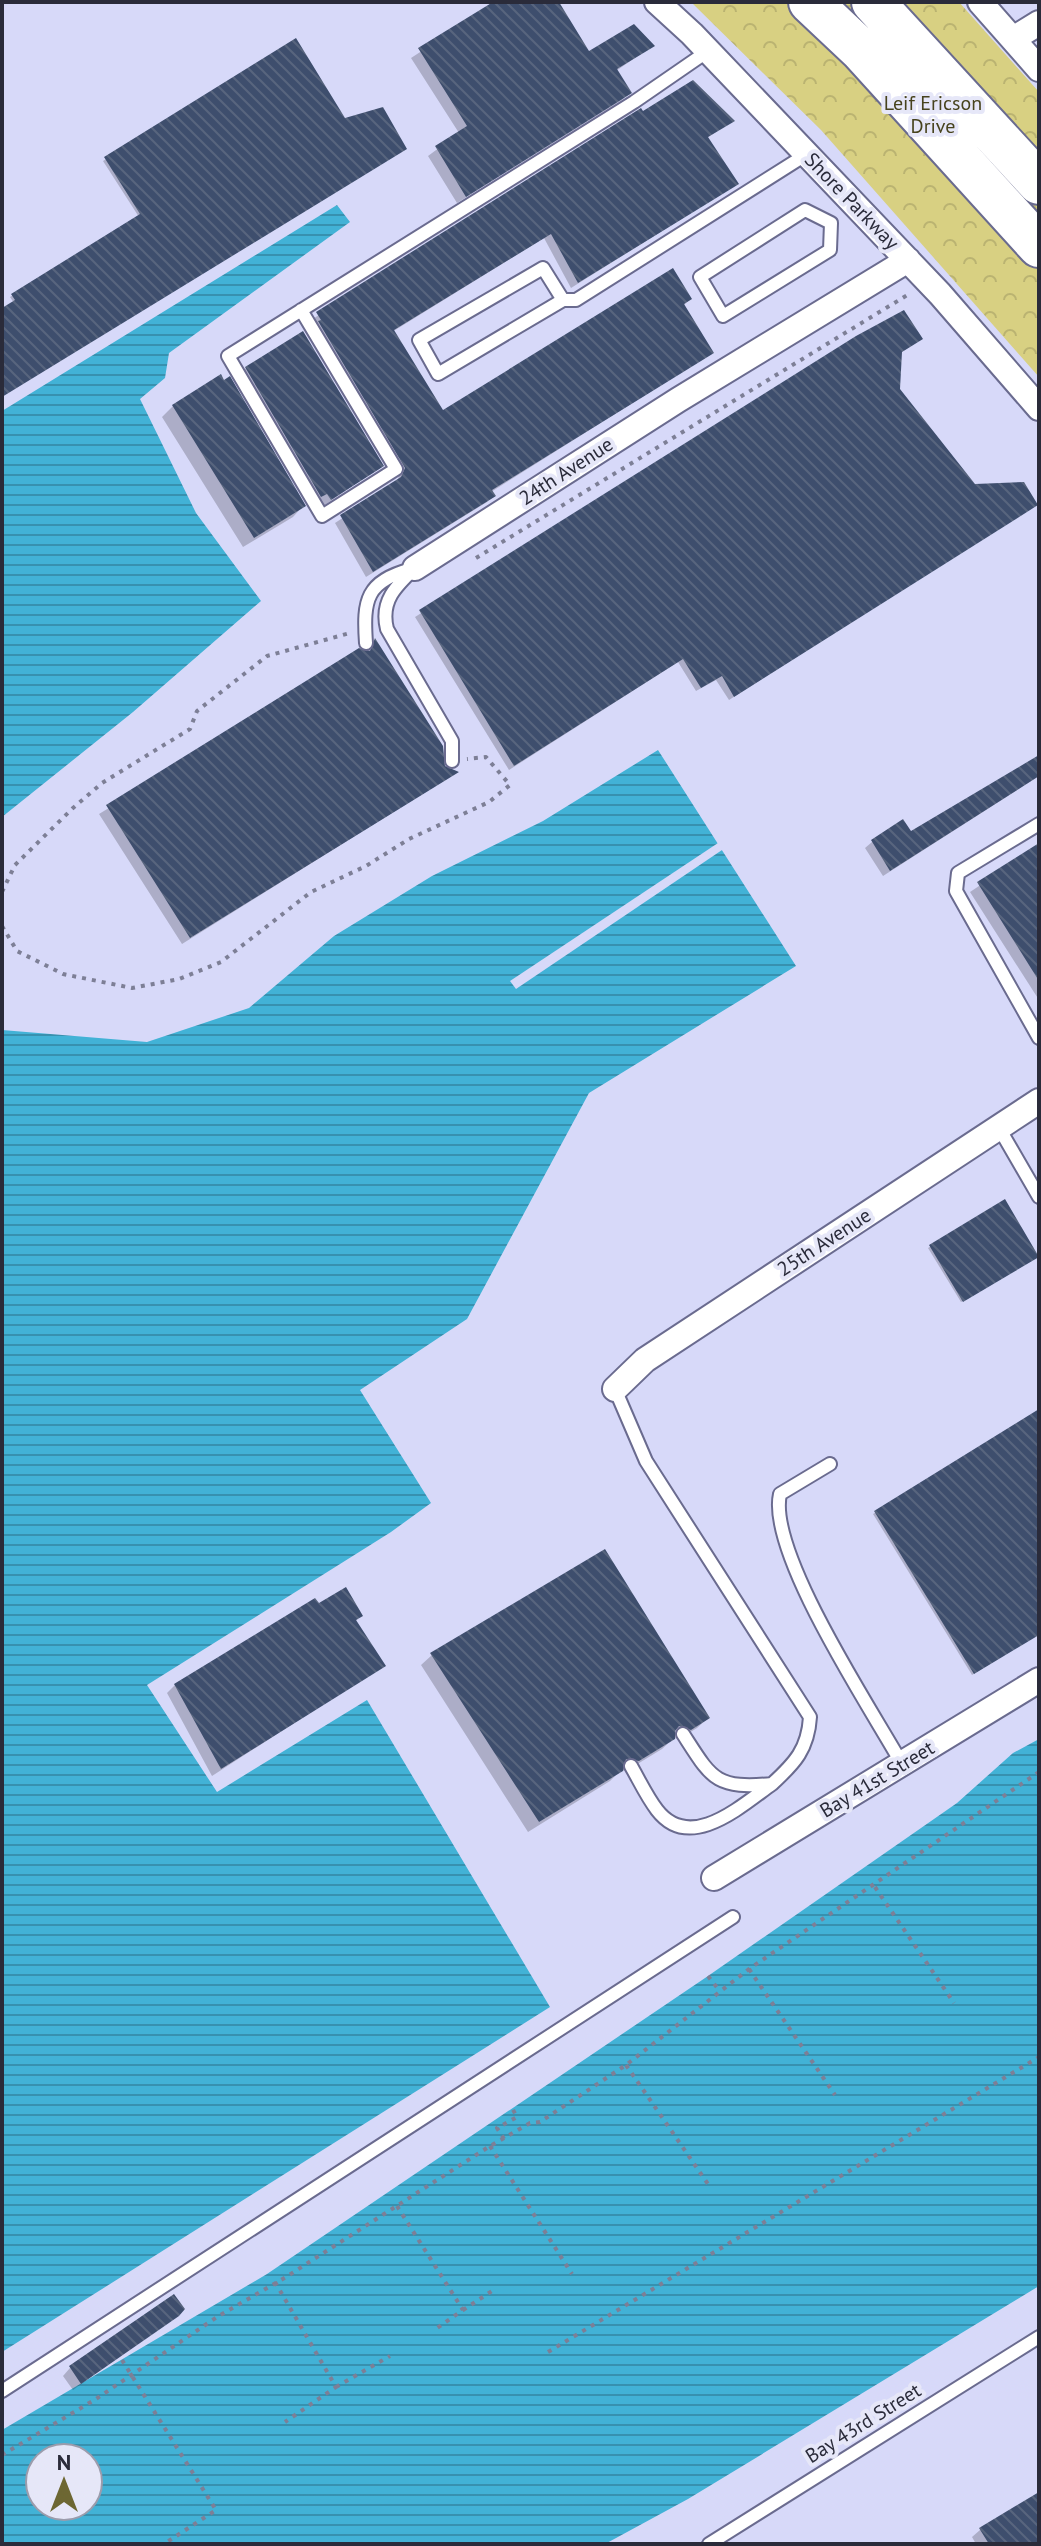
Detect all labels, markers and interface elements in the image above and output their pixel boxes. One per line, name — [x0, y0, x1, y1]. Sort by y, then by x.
park label: Leif Ericson Drive — [884, 90, 982, 139]
street label: Shore Parkway — [799, 147, 905, 256]
street label: 24th Avenue — [514, 431, 618, 511]
street label: 25th Avenue — [772, 1202, 876, 1282]
street label: Bay 41st Street — [815, 1735, 939, 1823]
street label: Bay 43rd Street — [800, 2377, 926, 2469]
north arrow — [24, 2442, 104, 2522]
text: N — [57, 2448, 71, 2476]

